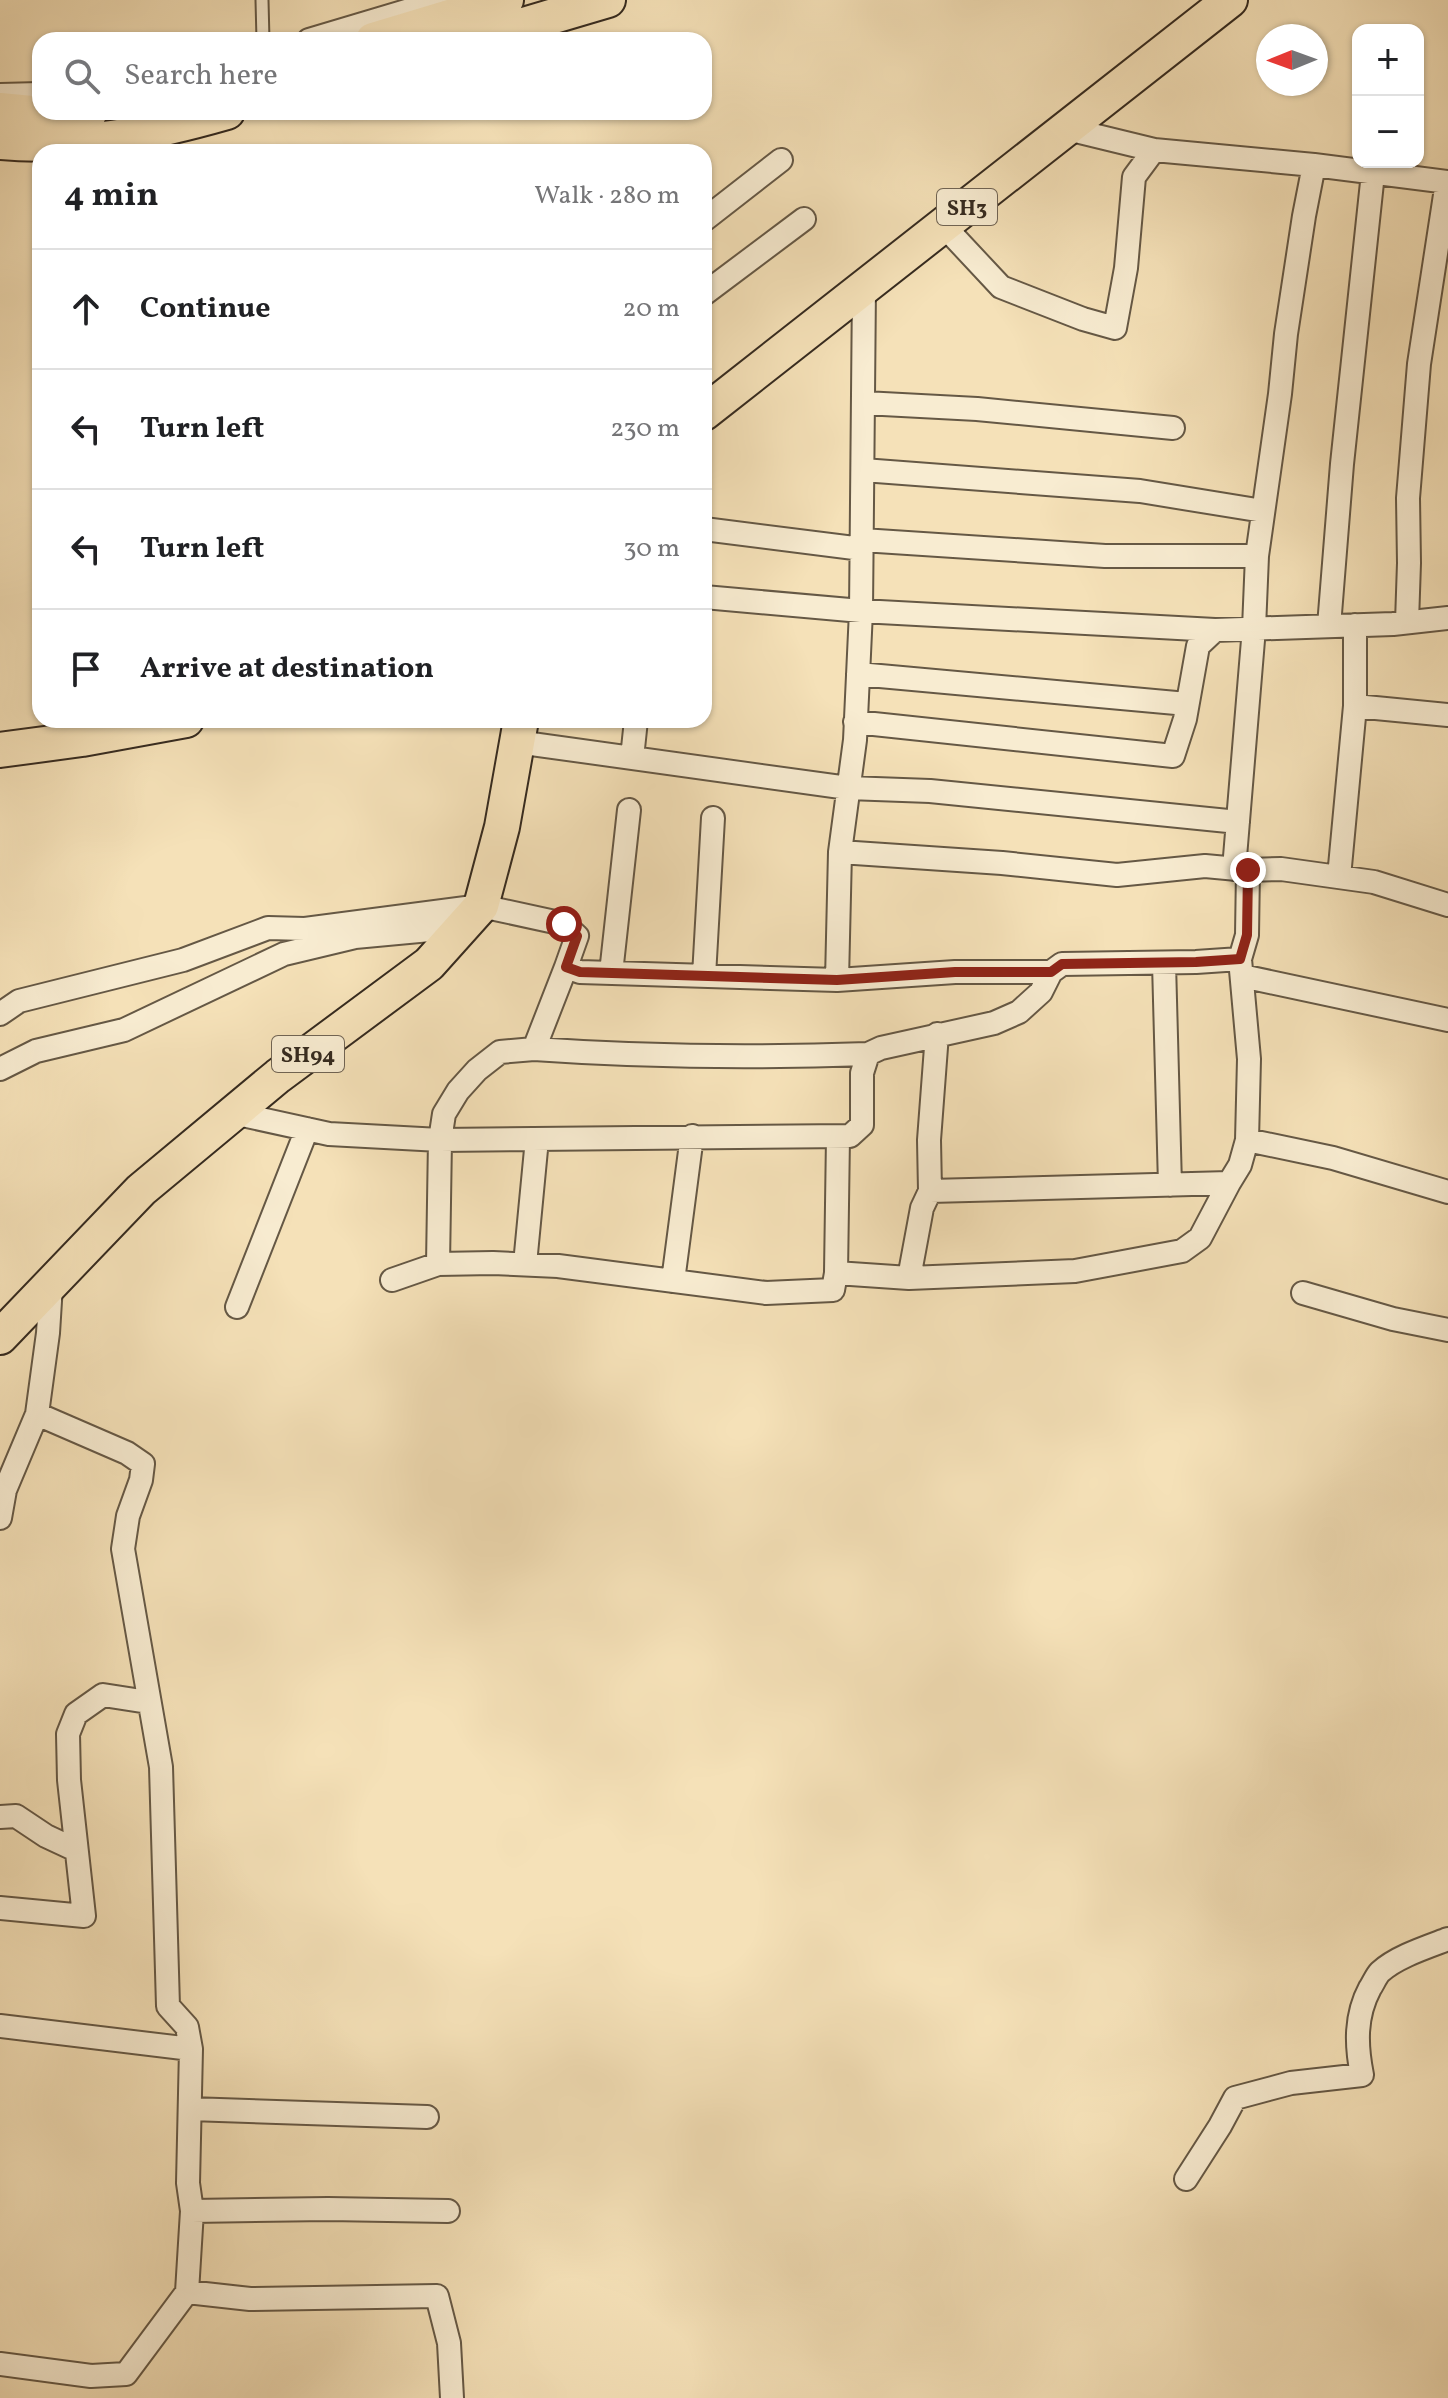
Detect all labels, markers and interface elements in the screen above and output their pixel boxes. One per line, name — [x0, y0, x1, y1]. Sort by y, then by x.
north arrow — [1256, 24, 1328, 96]
map controls — [1352, 24, 1424, 168]
button: + — [1352, 24, 1424, 96]
search box — [32, 32, 712, 120]
icon: search — [60, 54, 104, 98]
text: Search here — [124, 55, 278, 97]
button: − — [1352, 96, 1424, 168]
text: 4 min — [64, 173, 159, 220]
text: Walk · 280 m — [534, 178, 680, 214]
road number: SH3 — [937, 189, 997, 225]
icon: ahead — [64, 287, 108, 331]
text: Continue — [140, 288, 271, 330]
text: 20 m — [622, 291, 680, 327]
icon: left — [64, 407, 108, 451]
text: Turn left — [140, 408, 264, 450]
text: 230 m — [610, 411, 680, 447]
icon: left — [64, 527, 108, 571]
text: Turn left — [140, 528, 264, 570]
text: 30 m — [623, 531, 680, 567]
icon: arrive — [64, 647, 108, 691]
text: Arrive at destination — [140, 648, 434, 690]
route end — [1230, 852, 1266, 888]
route start — [546, 906, 582, 942]
road number: SH94 — [272, 1036, 344, 1072]

